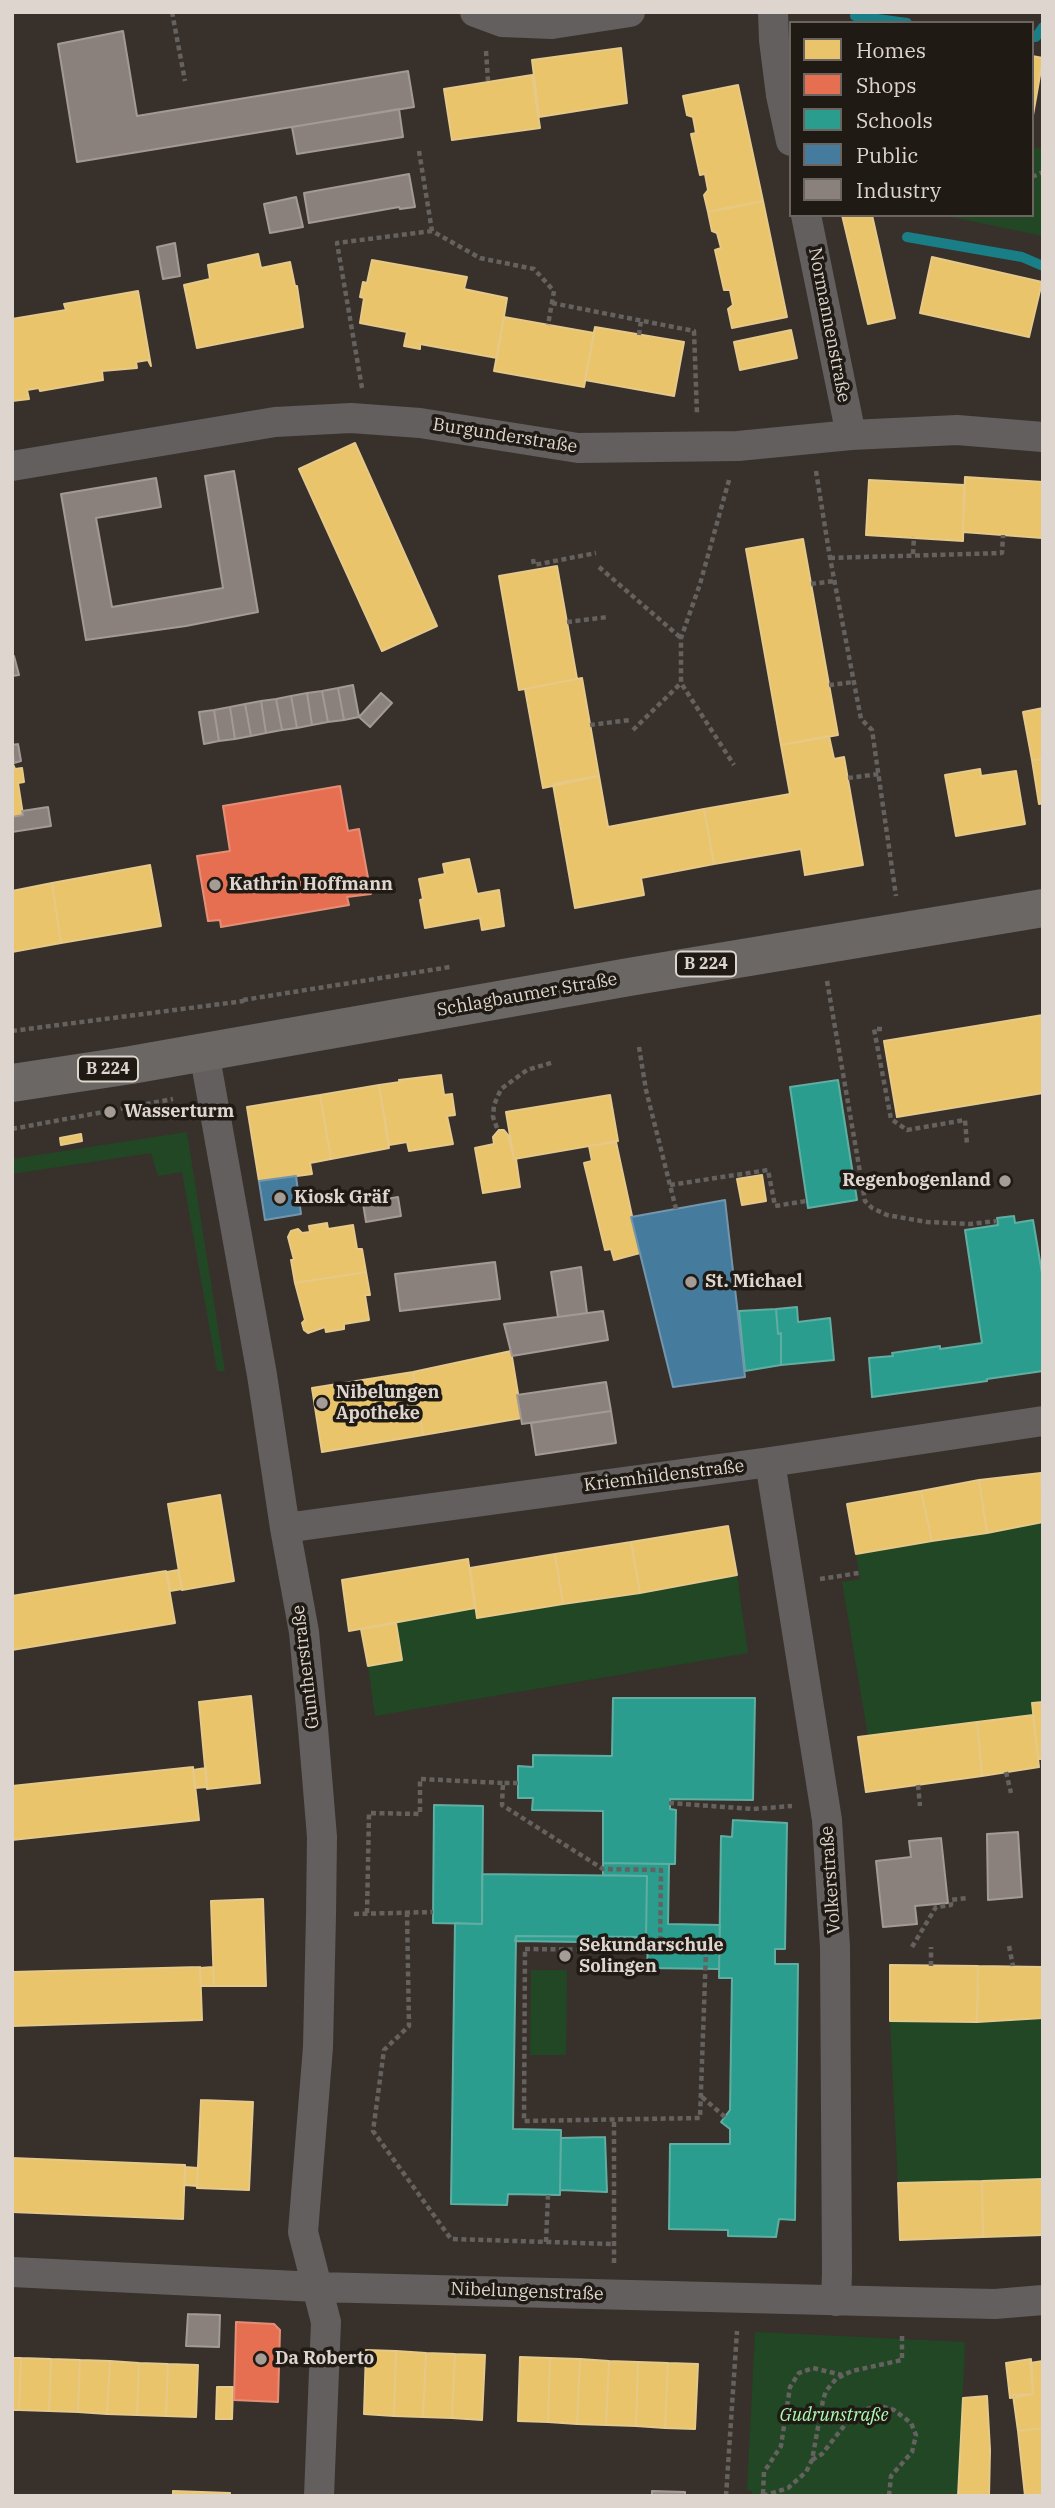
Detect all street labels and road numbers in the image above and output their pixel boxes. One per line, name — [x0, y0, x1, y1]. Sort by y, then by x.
street label: Normannenstraße — [803, 246, 855, 404]
street label: Burgunderstraße — [431, 414, 579, 458]
road number: B 224 — [676, 952, 736, 976]
street label: Schlagbaumer Straße — [435, 968, 619, 1022]
road number: B 224 — [78, 1056, 138, 1082]
street label: Kriemhildenstraße — [583, 1455, 745, 1497]
street label: Guntherstraße — [288, 1604, 324, 1730]
street label: Volkerstraße — [816, 1825, 846, 1935]
street label: Nibelungenstraße — [450, 2279, 604, 2305]

